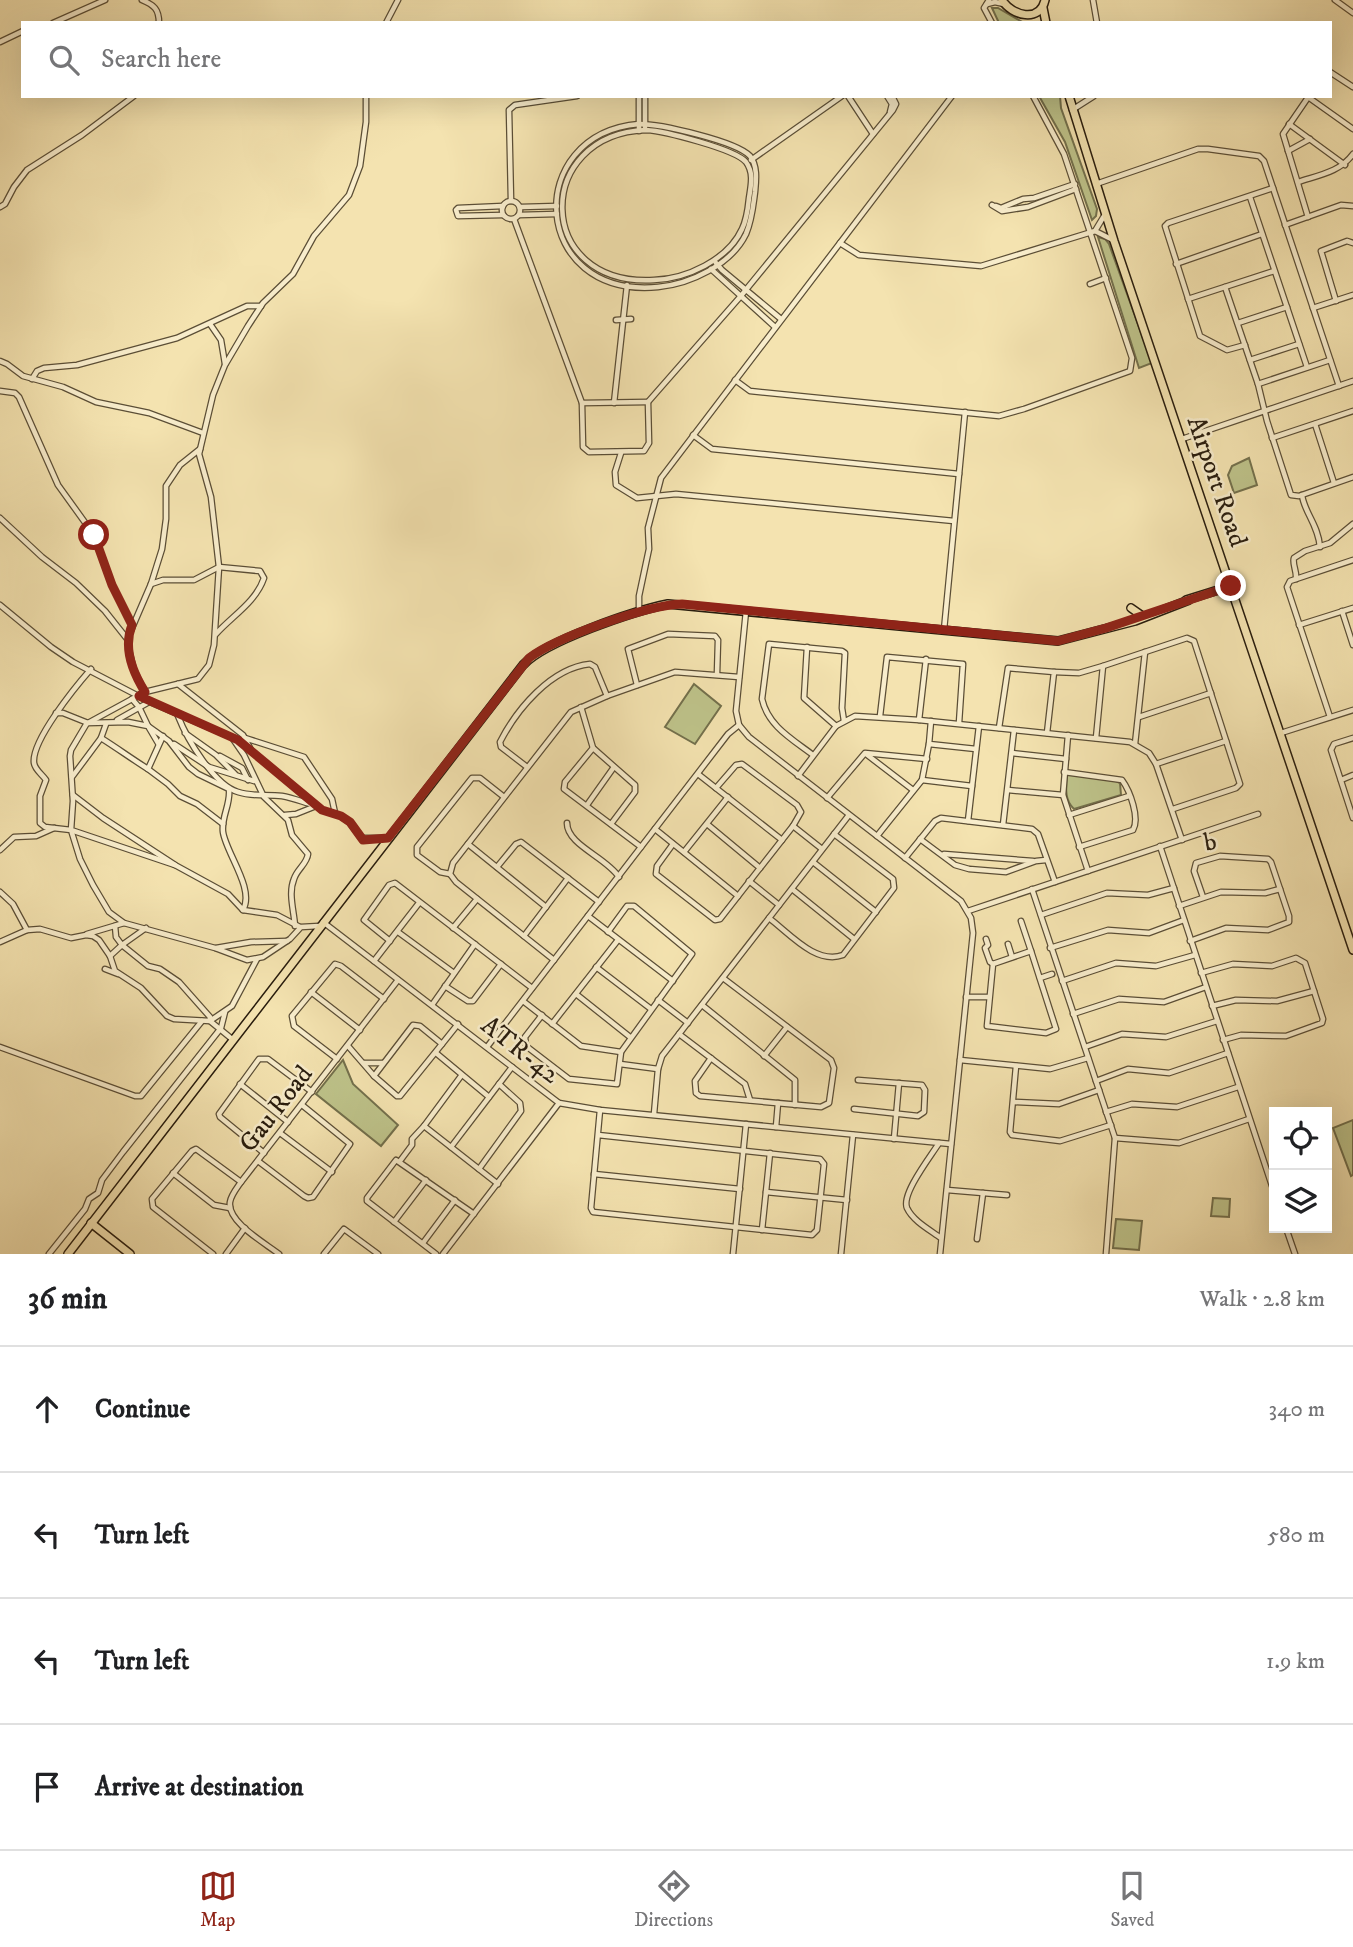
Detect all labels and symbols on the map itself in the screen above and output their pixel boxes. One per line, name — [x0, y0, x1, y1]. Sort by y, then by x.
street label: Airport Road — [1179, 412, 1254, 551]
route start — [78, 519, 109, 550]
route end — [1215, 570, 1246, 601]
street label: b — [1201, 825, 1219, 860]
street label: ATR-42 — [474, 1009, 566, 1091]
street label: Gau Road — [232, 1059, 320, 1159]

